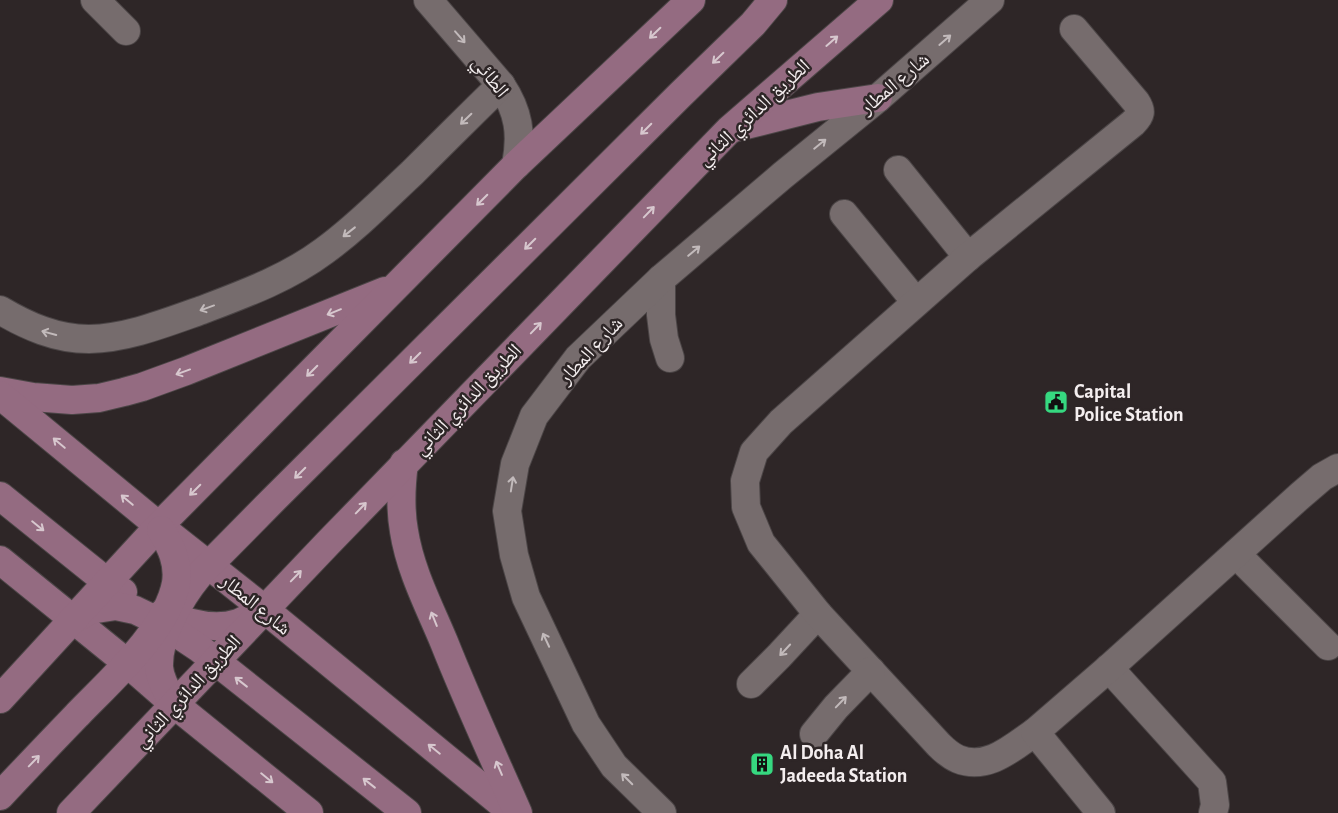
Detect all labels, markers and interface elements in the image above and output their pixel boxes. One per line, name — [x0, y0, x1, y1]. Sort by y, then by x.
one-way arrow — [649, 27, 661, 39]
one-way arrow — [454, 30, 465, 43]
one-way arrow — [938, 34, 951, 45]
one-way arrow — [825, 35, 838, 47]
street label: شارع المطار — [855, 49, 935, 121]
street label: الطائي — [464, 52, 512, 104]
one-way arrow — [712, 52, 724, 64]
street label: الطريق الدائري الثاني — [694, 56, 817, 173]
one-way arrow — [460, 113, 472, 125]
one-way arrow — [640, 123, 652, 135]
one-way arrow — [814, 139, 827, 150]
one-way arrow — [476, 194, 488, 206]
one-way arrow — [643, 206, 656, 218]
one-way arrow — [343, 226, 356, 237]
one-way arrow — [524, 238, 537, 250]
one-way arrow — [687, 245, 700, 256]
one-way arrow — [200, 304, 215, 313]
one-way arrow — [327, 307, 342, 317]
street label: شارع المطار — [554, 313, 628, 390]
one-way arrow — [530, 322, 542, 335]
one-way arrow — [42, 328, 58, 337]
street label: الطريق الدائري الثاني — [410, 340, 529, 463]
one-way arrow — [409, 352, 421, 365]
one-way arrow — [306, 365, 318, 378]
one-way arrow — [176, 368, 191, 377]
place label: Capital Police Station — [1074, 382, 1184, 425]
public building icon: Capital Police Station — [1043, 389, 1069, 415]
one-way arrow — [53, 438, 66, 449]
one-way arrow — [294, 467, 306, 479]
one-way arrow — [507, 476, 517, 492]
one-way arrow — [189, 484, 201, 496]
one-way arrow — [121, 495, 134, 506]
one-way arrow — [355, 502, 367, 514]
one-way arrow — [31, 521, 44, 532]
street label: شارع المطار — [214, 570, 294, 641]
one-way arrow — [290, 570, 302, 582]
one-way arrow — [429, 612, 439, 627]
street label: الطريق الدائري الثاني — [131, 632, 248, 755]
one-way arrow — [541, 632, 551, 647]
one-way arrow — [779, 643, 791, 656]
one-way arrow — [235, 677, 248, 688]
one-way arrow — [835, 696, 847, 708]
one-way arrow — [428, 743, 441, 754]
place label: Al Doha Al Jadeeda Station — [780, 743, 907, 786]
building icon: Al Doha Al Jadeeda Station — [749, 751, 775, 777]
one-way arrow — [28, 754, 40, 767]
one-way arrow — [493, 761, 503, 776]
one-way arrow — [260, 773, 273, 784]
one-way arrow — [621, 773, 633, 786]
one-way arrow — [363, 777, 376, 788]

